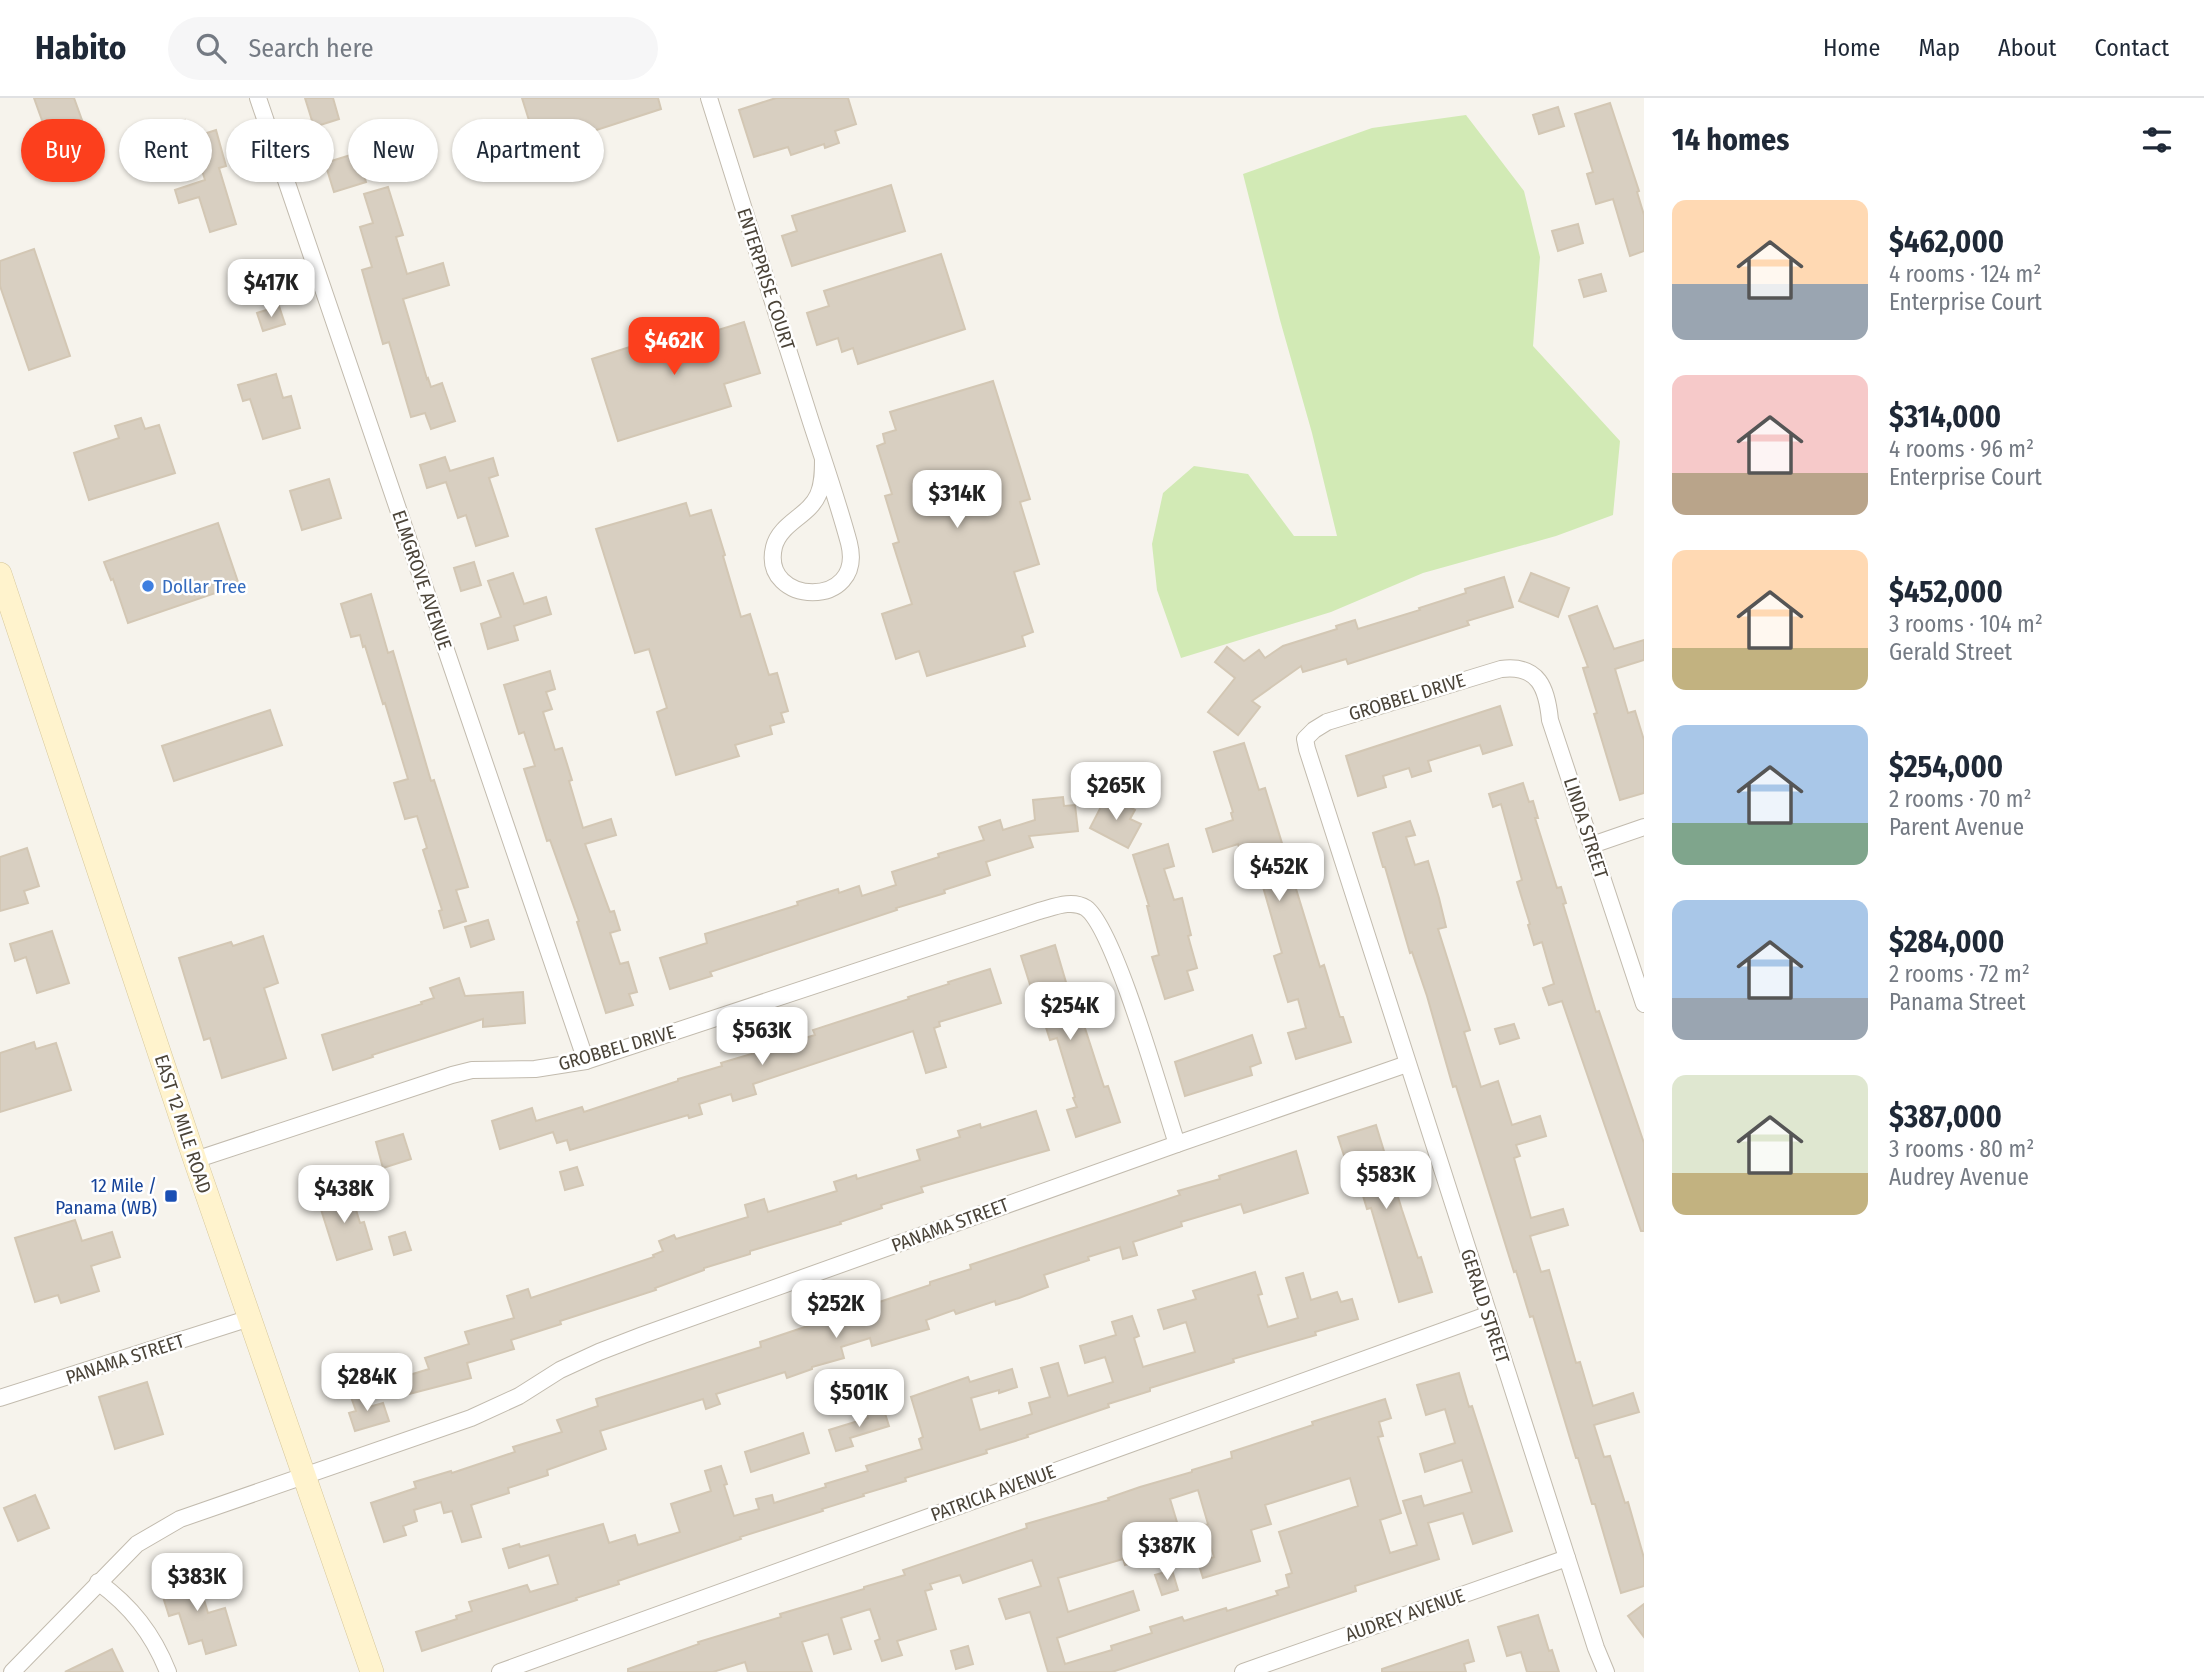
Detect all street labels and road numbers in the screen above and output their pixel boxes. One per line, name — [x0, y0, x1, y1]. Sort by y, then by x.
street label: ENTERPRISE COURT — [732, 205, 800, 353]
street label: ELMGROVE AVENUE — [387, 507, 457, 653]
street label: GROBBEL DRIVE — [1346, 668, 1468, 726]
street label: LINDA STREET — [1559, 775, 1613, 882]
street label: GROBBEL DRIVE — [556, 1020, 678, 1076]
street label: EAST 12 MILE ROAD — [150, 1052, 216, 1196]
street label: PANAMA STREET — [888, 1193, 1012, 1257]
street label: GERALD STREET — [1456, 1246, 1514, 1366]
street label: PANAMA STREET — [63, 1329, 187, 1389]
street label: PATRICIA AVENUE — [928, 1460, 1059, 1526]
street label: AUDREY AVENUE — [1342, 1584, 1468, 1646]

